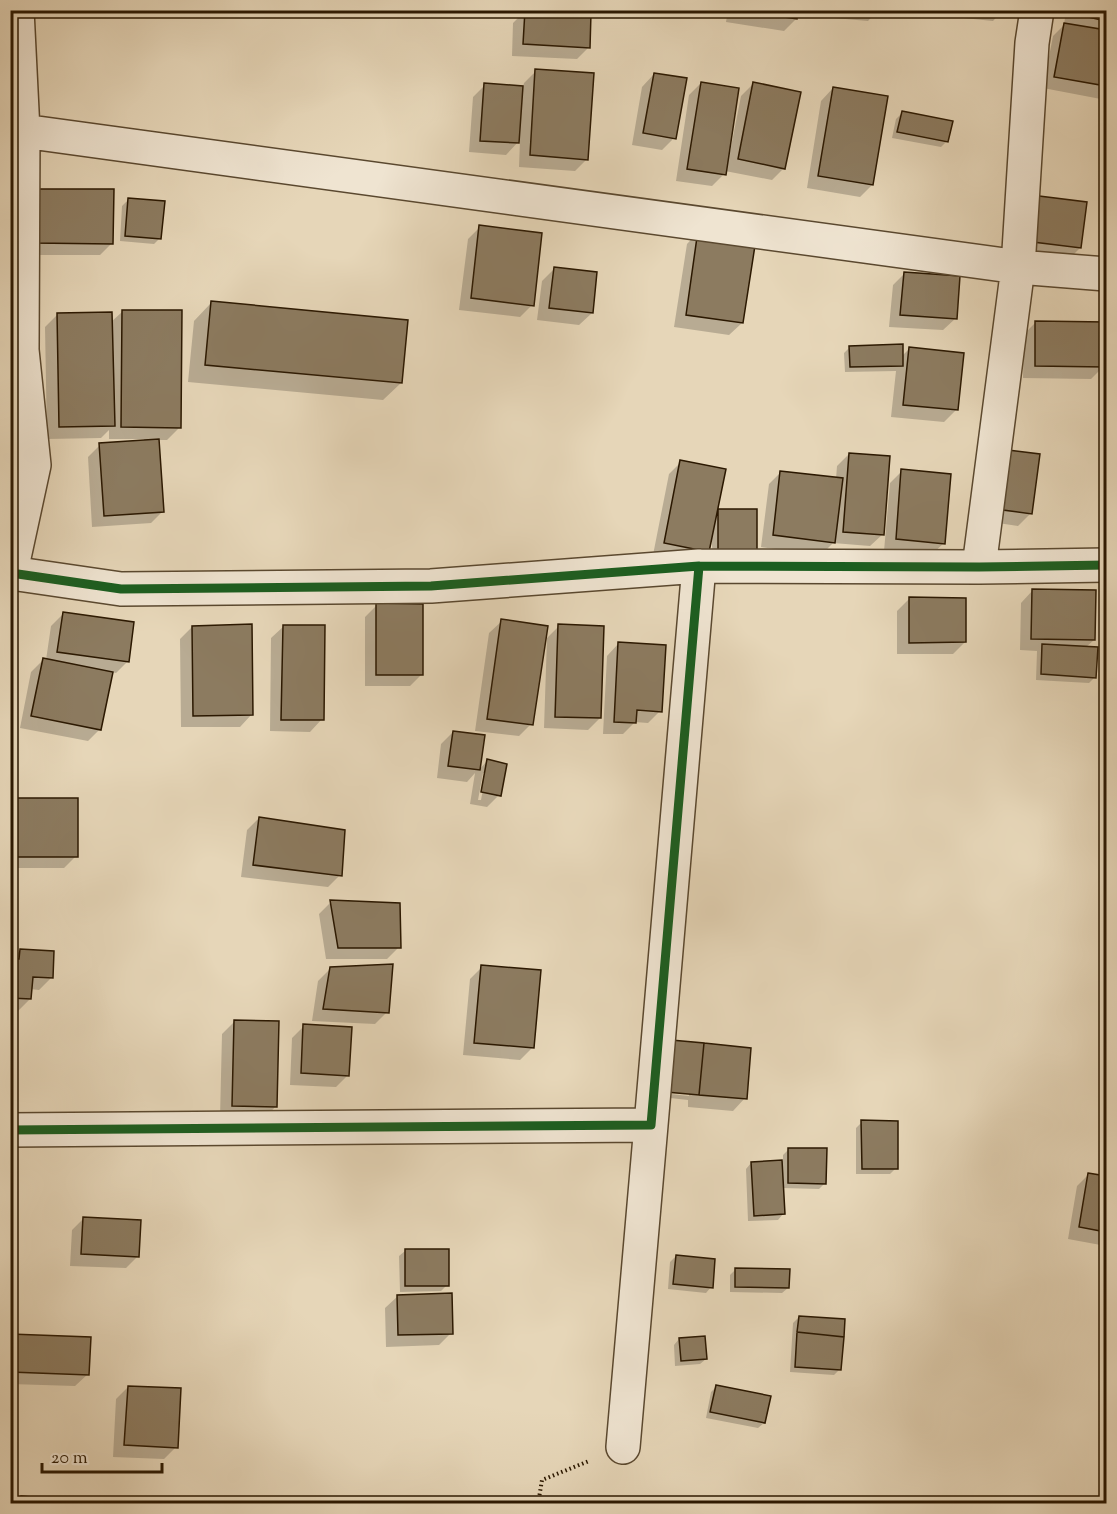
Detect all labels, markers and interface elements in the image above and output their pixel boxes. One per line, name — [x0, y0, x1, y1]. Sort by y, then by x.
scale bar — [42, 1436, 162, 1474]
text: 20 m — [51, 1446, 88, 1472]

